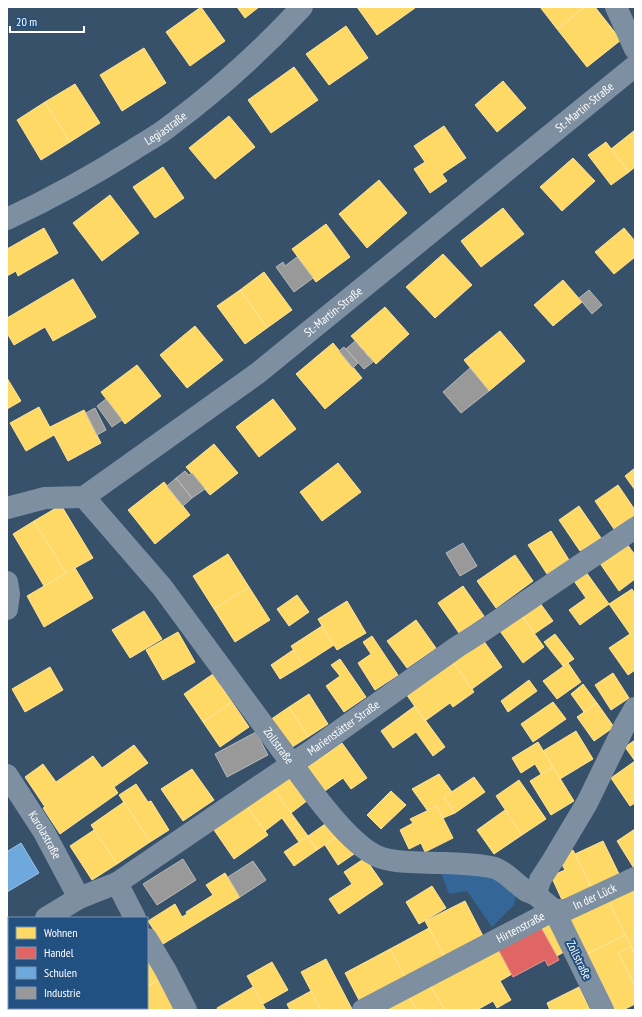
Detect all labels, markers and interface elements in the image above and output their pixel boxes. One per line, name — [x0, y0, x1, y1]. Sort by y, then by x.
scale bar — [10, 8, 84, 34]
text: 20 m — [16, 14, 37, 29]
street label: St.-Martin-Straße — [552, 78, 616, 135]
street label: Legiastraße — [142, 108, 190, 148]
street label: St.-Martin-Straße — [301, 283, 365, 340]
street label: Marienstätter Straße — [304, 696, 382, 758]
street label: Zollstraße — [261, 724, 297, 767]
street label: Karolastraße — [25, 808, 65, 861]
street label: In der Lück — [571, 880, 619, 913]
street label: Hirtenstraße — [494, 908, 547, 946]
legend — [8, 917, 148, 1009]
text: Wohnen — [44, 925, 78, 940]
street label: Zollstraße — [564, 938, 595, 982]
text: Handel — [44, 945, 74, 960]
text: Schulen — [44, 965, 77, 980]
text: Industrie — [44, 985, 81, 1000]

